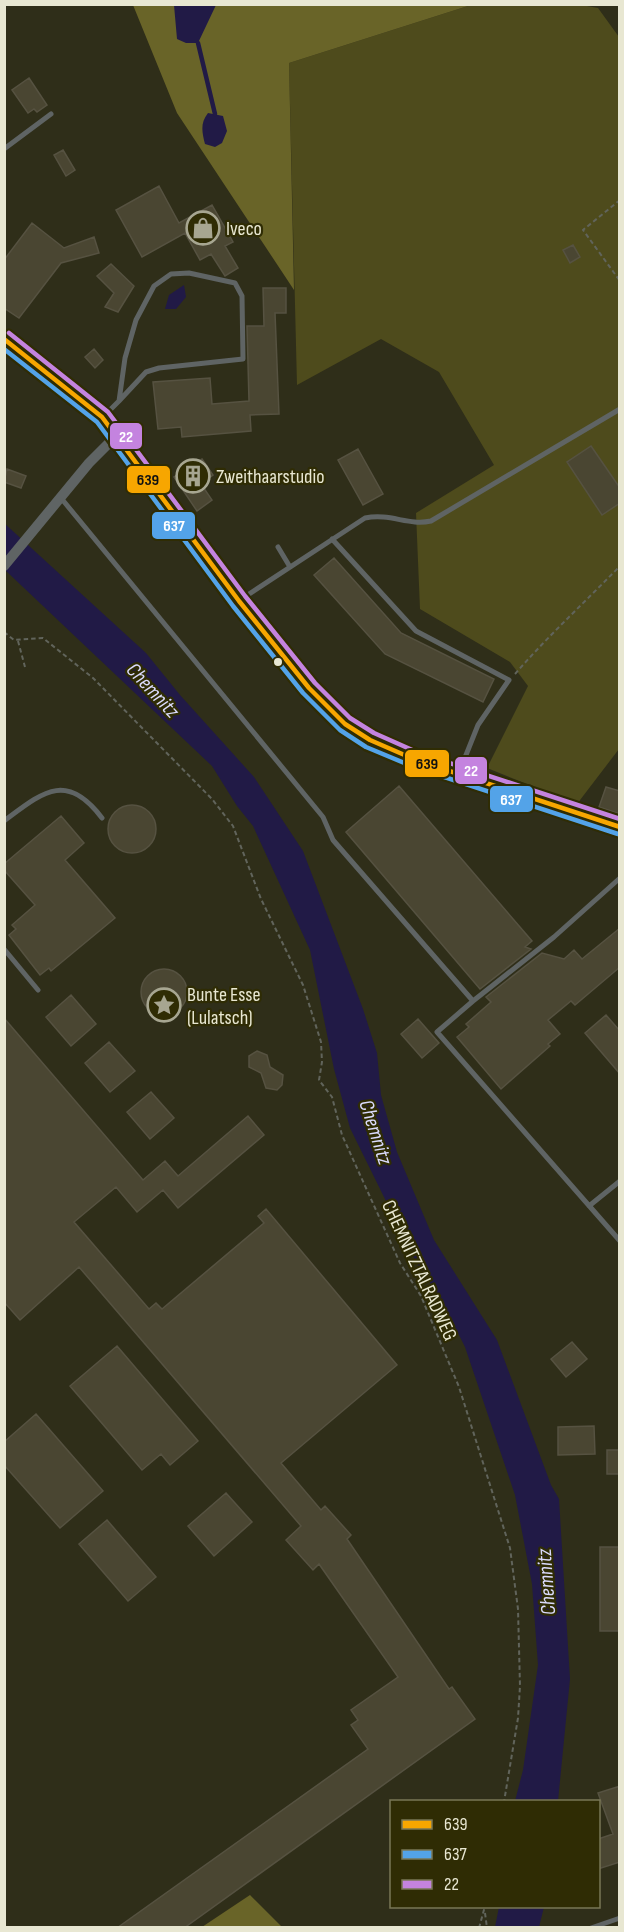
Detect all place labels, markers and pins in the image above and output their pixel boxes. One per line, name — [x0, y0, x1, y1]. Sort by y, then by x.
shop icon: Iveco — [185, 210, 221, 246]
place label: Iveco — [226, 217, 262, 241]
building icon: Zweithaarstudio — [175, 458, 211, 494]
place label: Zweithaarstudio — [216, 465, 324, 489]
unlabelled marker — [272, 656, 284, 668]
place label: Bunte Esse (Lulatsch) — [187, 983, 261, 1030]
place icon: Bunte Esse (Lulatsch) — [146, 987, 182, 1023]

